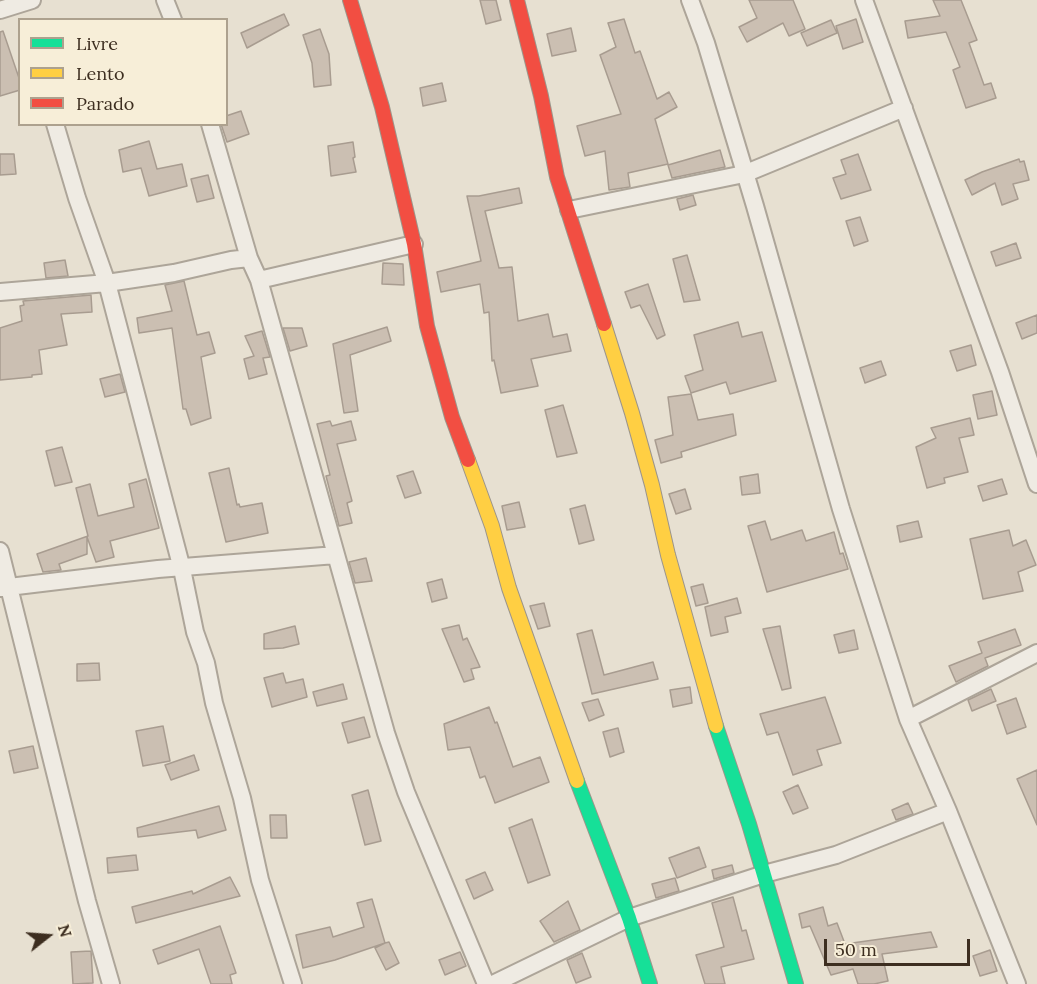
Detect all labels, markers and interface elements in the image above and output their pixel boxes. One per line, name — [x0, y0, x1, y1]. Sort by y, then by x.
legend — [18, 18, 228, 126]
text: Livre — [76, 32, 118, 55]
text: Lento — [76, 62, 124, 85]
text: Parado — [76, 92, 134, 115]
north arrow — [18, 906, 78, 966]
text: N — [54, 922, 77, 940]
scale bar — [827, 927, 972, 965]
text: 50 m — [835, 938, 877, 961]

